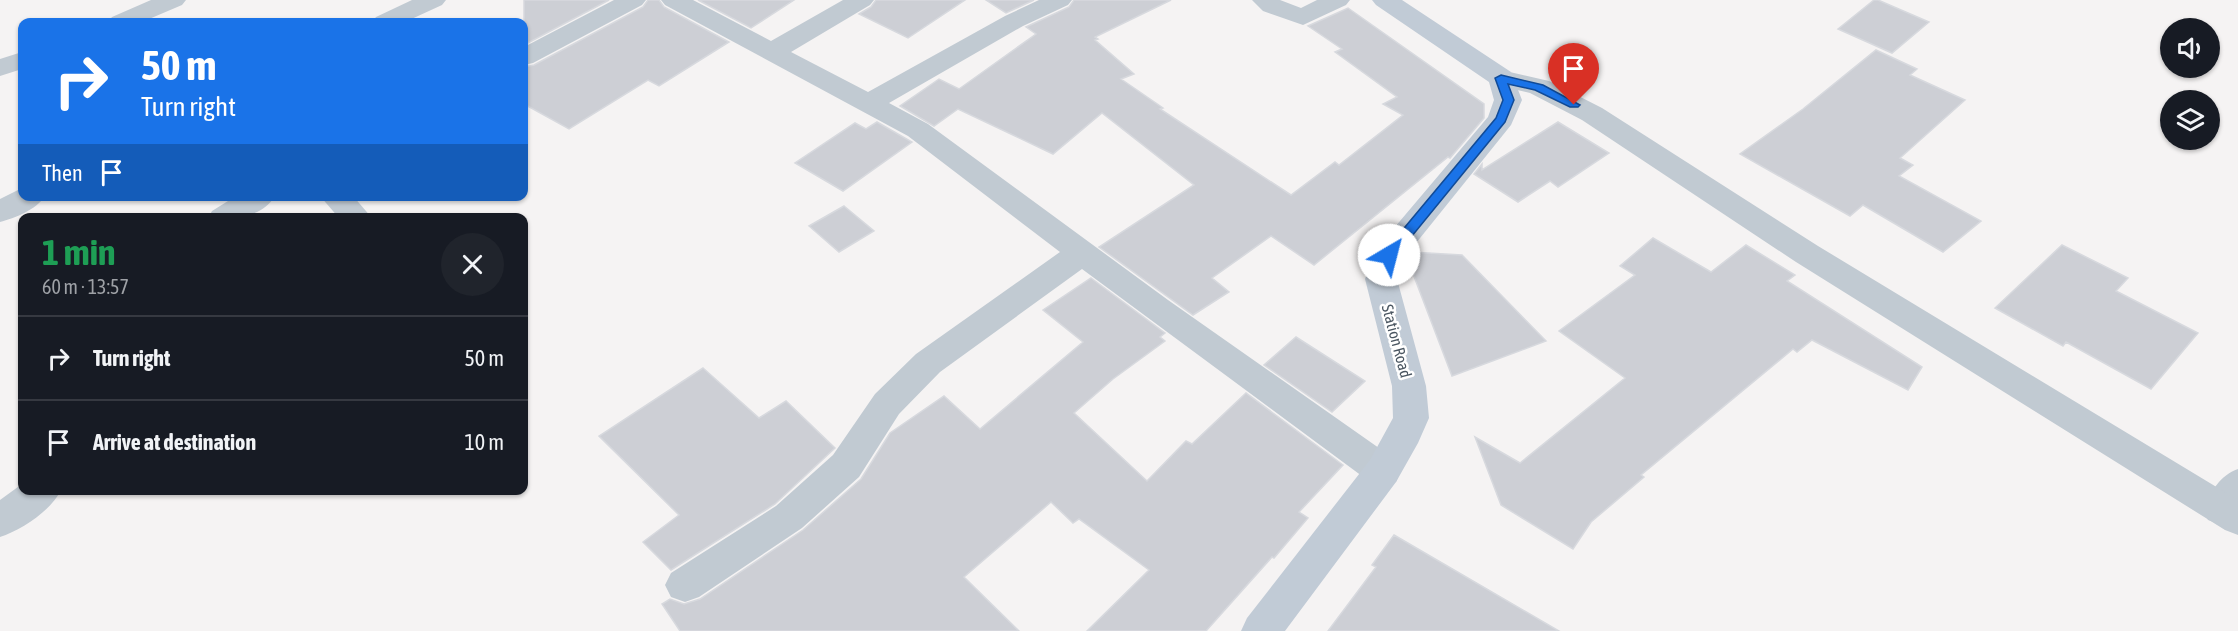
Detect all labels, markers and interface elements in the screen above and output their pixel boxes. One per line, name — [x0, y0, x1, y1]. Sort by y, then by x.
map controls — [2160, 18, 2220, 150]
button: sound — [2160, 18, 2220, 78]
text: 50 m — [141, 41, 216, 89]
icon: right — [42, 42, 120, 120]
pin — [1548, 43, 1599, 105]
icon: arrive — [1557, 52, 1590, 85]
button: layers — [2160, 90, 2220, 150]
text: Turn right — [141, 91, 236, 122]
icon: arrive — [95, 156, 128, 189]
text: Then — [42, 160, 83, 186]
position arrow — [1357, 223, 1421, 287]
text: 1 min — [42, 231, 116, 273]
button: close — [441, 233, 504, 296]
text: 60 m · 13:57 — [42, 275, 129, 298]
street label: Station Road — [1379, 302, 1415, 380]
icon: right — [42, 342, 75, 375]
text: Turn right — [93, 345, 170, 371]
text: 50 m — [464, 345, 504, 371]
icon: arrive — [42, 426, 75, 459]
text: Arrive at destination — [93, 429, 256, 455]
text: 10 m — [464, 429, 504, 455]

